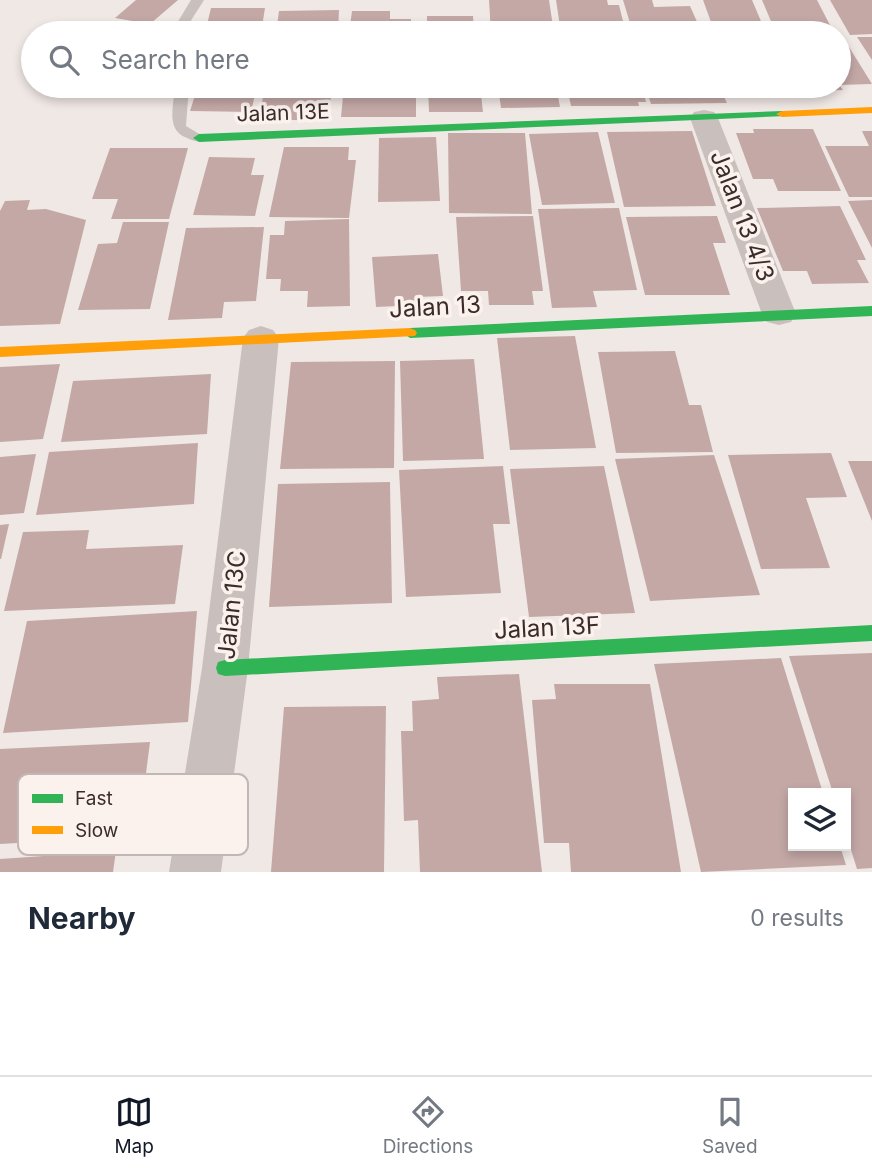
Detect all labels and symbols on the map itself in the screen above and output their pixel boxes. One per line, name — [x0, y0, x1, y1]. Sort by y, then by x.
street label: Jalan 13E — [236, 98, 330, 127]
street label: Jalan 13 4/3 — [704, 146, 781, 285]
street label: Jalan 13 — [388, 290, 482, 323]
street label: Jalan 13C — [211, 549, 252, 661]
street label: Jalan 13F — [493, 610, 601, 645]
legend — [18, 774, 248, 855]
text: Fast — [75, 787, 113, 810]
text: Slow — [75, 819, 118, 842]

